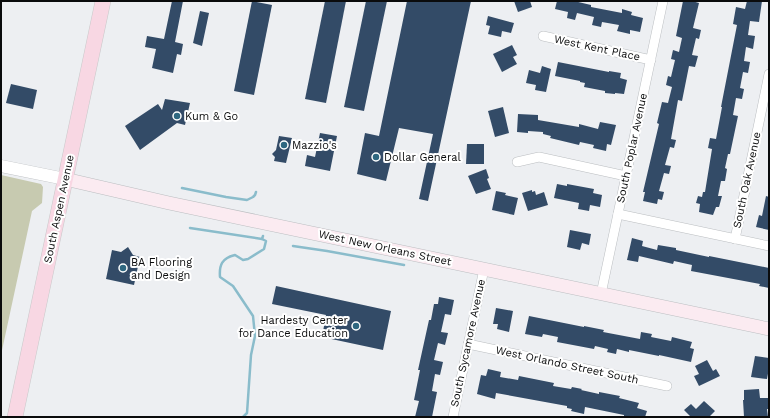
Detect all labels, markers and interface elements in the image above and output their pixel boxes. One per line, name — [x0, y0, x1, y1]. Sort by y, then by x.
street label: West Kent Place — [553, 33, 641, 63]
street label: South Poplar Avenue — [614, 92, 650, 204]
place label: Kum & Go — [185, 110, 238, 123]
marker: Kum & Go — [172, 111, 182, 121]
street label: South Oak Avenue — [730, 131, 764, 229]
place label: Mazzio's — [292, 139, 337, 152]
marker: Mazzio's — [279, 140, 289, 150]
place label: Dollar General — [384, 151, 462, 164]
marker: Dollar General — [371, 152, 381, 162]
street label: South Aspen Avenue — [41, 154, 77, 264]
street label: West New Orleans Street — [317, 228, 453, 269]
place label: BA Flooring and Design — [131, 256, 192, 282]
marker: BA Flooring and Design — [118, 263, 128, 273]
street label: South Sycamore Avenue — [448, 278, 488, 408]
place label: Hardesty Center for Dance Education — [238, 314, 349, 340]
marker: Hardesty Center for Dance Education — [351, 321, 361, 331]
street label: West Orlando Street South — [494, 343, 640, 387]

